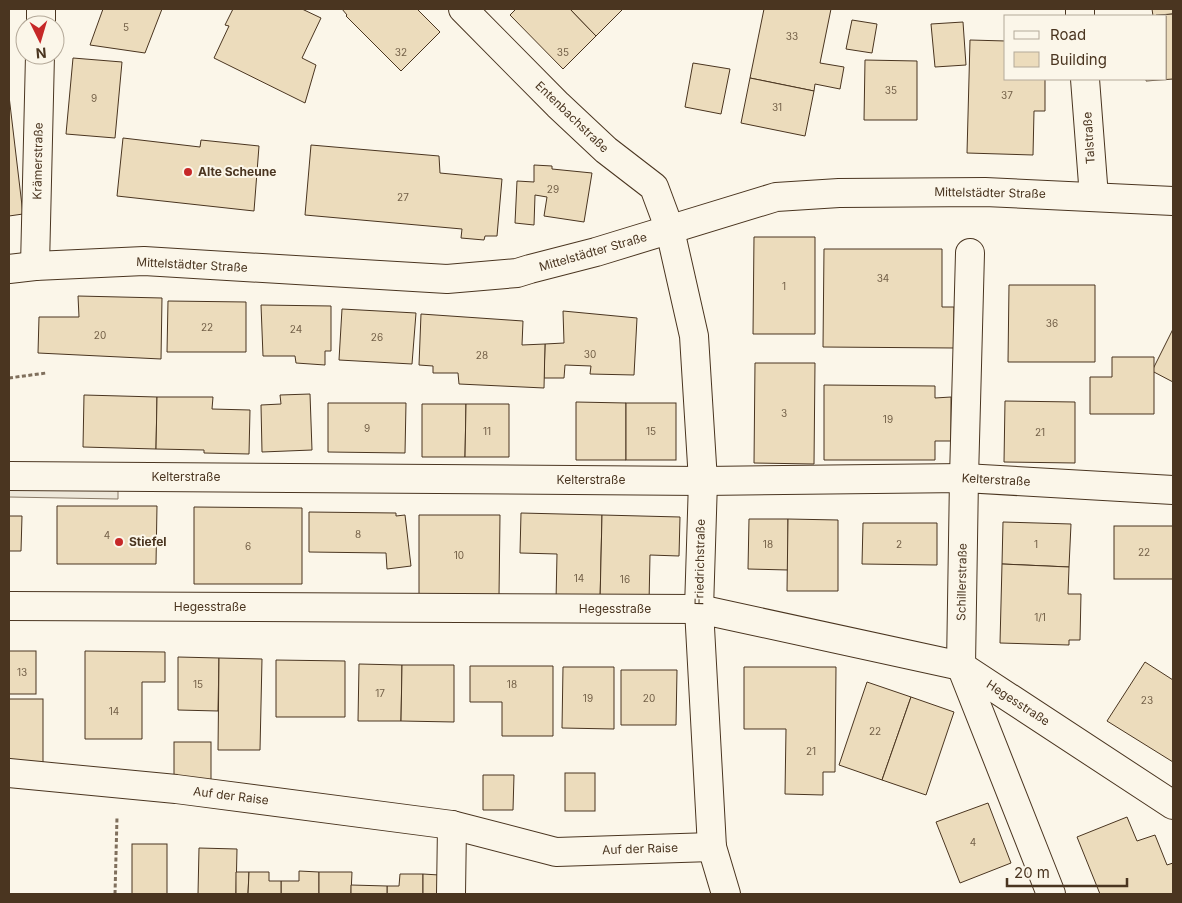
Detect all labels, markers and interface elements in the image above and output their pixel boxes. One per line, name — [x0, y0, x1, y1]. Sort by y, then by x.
north arrow — [15, 15, 65, 65]
legend — [1004, 15, 1167, 80]
house number: 5 — [123, 21, 129, 33]
text: Road — [1050, 25, 1086, 44]
house number: 33 — [786, 30, 798, 42]
text: N — [35, 45, 47, 62]
house number: 32 — [395, 46, 407, 58]
house number: 35 — [557, 46, 569, 58]
text: Building — [1050, 50, 1107, 69]
street label: Entenbachstraße — [533, 78, 612, 155]
house number: 35 — [885, 84, 897, 96]
house number: 37 — [1001, 89, 1013, 101]
house number: 9 — [91, 92, 97, 104]
house number: 31 — [772, 101, 782, 113]
street label: Talstraße — [1079, 111, 1098, 165]
street label: Krämerstraße — [29, 122, 46, 200]
place label: Alte Scheune — [198, 164, 276, 179]
marker: Alte Scheune — [182, 166, 194, 178]
house number: 29 — [547, 183, 559, 195]
street label: Mittelstädter Straße — [934, 184, 1046, 201]
house number: 27 — [397, 191, 409, 203]
street label: Mittelstädter Straße — [537, 229, 649, 274]
street label: Mittelstädter Straße — [136, 254, 248, 275]
house number: 34 — [877, 272, 889, 284]
house number: 1 — [782, 280, 786, 292]
house number: 36 — [1046, 317, 1058, 329]
house number: 22 — [201, 321, 213, 333]
house number: 24 — [290, 323, 302, 335]
house number: 20 — [94, 329, 106, 341]
house number: 26 — [371, 331, 383, 343]
house number: 30 — [584, 348, 596, 360]
house number: 28 — [476, 349, 488, 361]
house number: 3 — [781, 407, 787, 419]
house number: 19 — [883, 413, 893, 425]
house number: 9 — [364, 422, 370, 434]
house number: 11 — [483, 425, 491, 437]
house number: 15 — [646, 425, 656, 437]
house number: 21 — [1035, 426, 1045, 438]
street label: Kelterstraße — [152, 469, 220, 484]
street label: Kelterstraße — [961, 470, 1031, 489]
street label: Kelterstraße — [557, 472, 625, 487]
street label: Friedrichstraße — [691, 519, 708, 605]
house number: 8 — [355, 528, 361, 540]
house number: 4 — [104, 529, 110, 541]
place label: Stiefel — [129, 534, 167, 549]
marker: Stiefel — [113, 536, 125, 548]
house number: 18 — [763, 538, 773, 550]
house number: 2 — [896, 538, 902, 550]
house number: 1 — [1034, 538, 1038, 550]
house number: 6 — [245, 540, 251, 552]
street label: Schillerstraße — [953, 543, 970, 621]
house number: 22 — [1138, 546, 1150, 558]
house number: 10 — [454, 549, 464, 561]
house number: 14 — [574, 572, 584, 584]
house number: 16 — [620, 573, 630, 585]
street label: Hegesstraße — [174, 599, 246, 614]
street label: Hegesstraße — [579, 601, 651, 616]
house number: 1/1 — [1034, 611, 1046, 623]
house number: 13 — [17, 666, 27, 678]
street label: Hegesstraße — [984, 677, 1053, 729]
house number: 15 — [193, 678, 203, 690]
house number: 18 — [507, 678, 517, 690]
house number: 17 — [375, 687, 385, 699]
house number: 19 — [583, 692, 593, 704]
house number: 20 — [643, 692, 655, 704]
house number: 23 — [1141, 694, 1153, 706]
house number: 14 — [109, 705, 119, 717]
house number: 22 — [869, 725, 881, 737]
house number: 21 — [806, 745, 816, 757]
street label: Auf der Raise — [192, 783, 270, 808]
house number: 4 — [970, 836, 976, 848]
street label: Auf der Raise — [602, 840, 678, 857]
scale bar — [1007, 856, 1127, 888]
text: 20 m — [1014, 863, 1050, 882]

